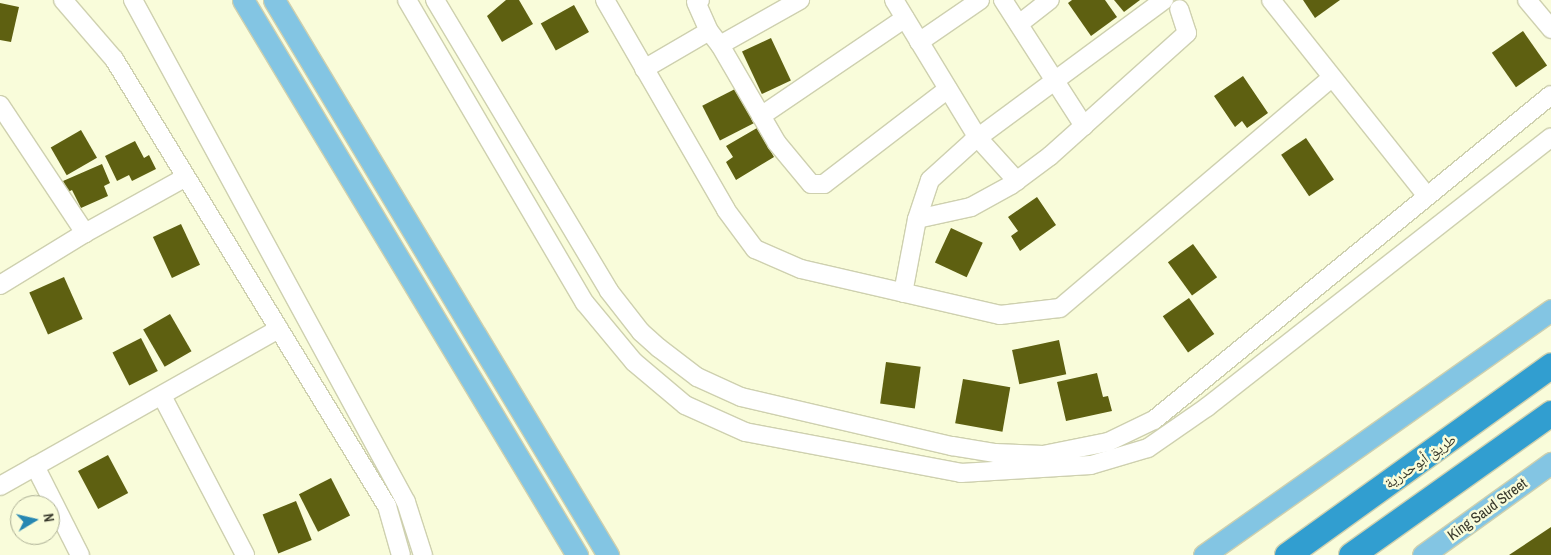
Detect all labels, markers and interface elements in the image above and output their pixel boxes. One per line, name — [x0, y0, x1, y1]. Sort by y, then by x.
street label: طريق أبوحدرية — [1381, 430, 1459, 492]
street label: King Saud Street — [1444, 474, 1530, 544]
north arrow — [10, 495, 60, 545]
text: N — [39, 512, 58, 523]

